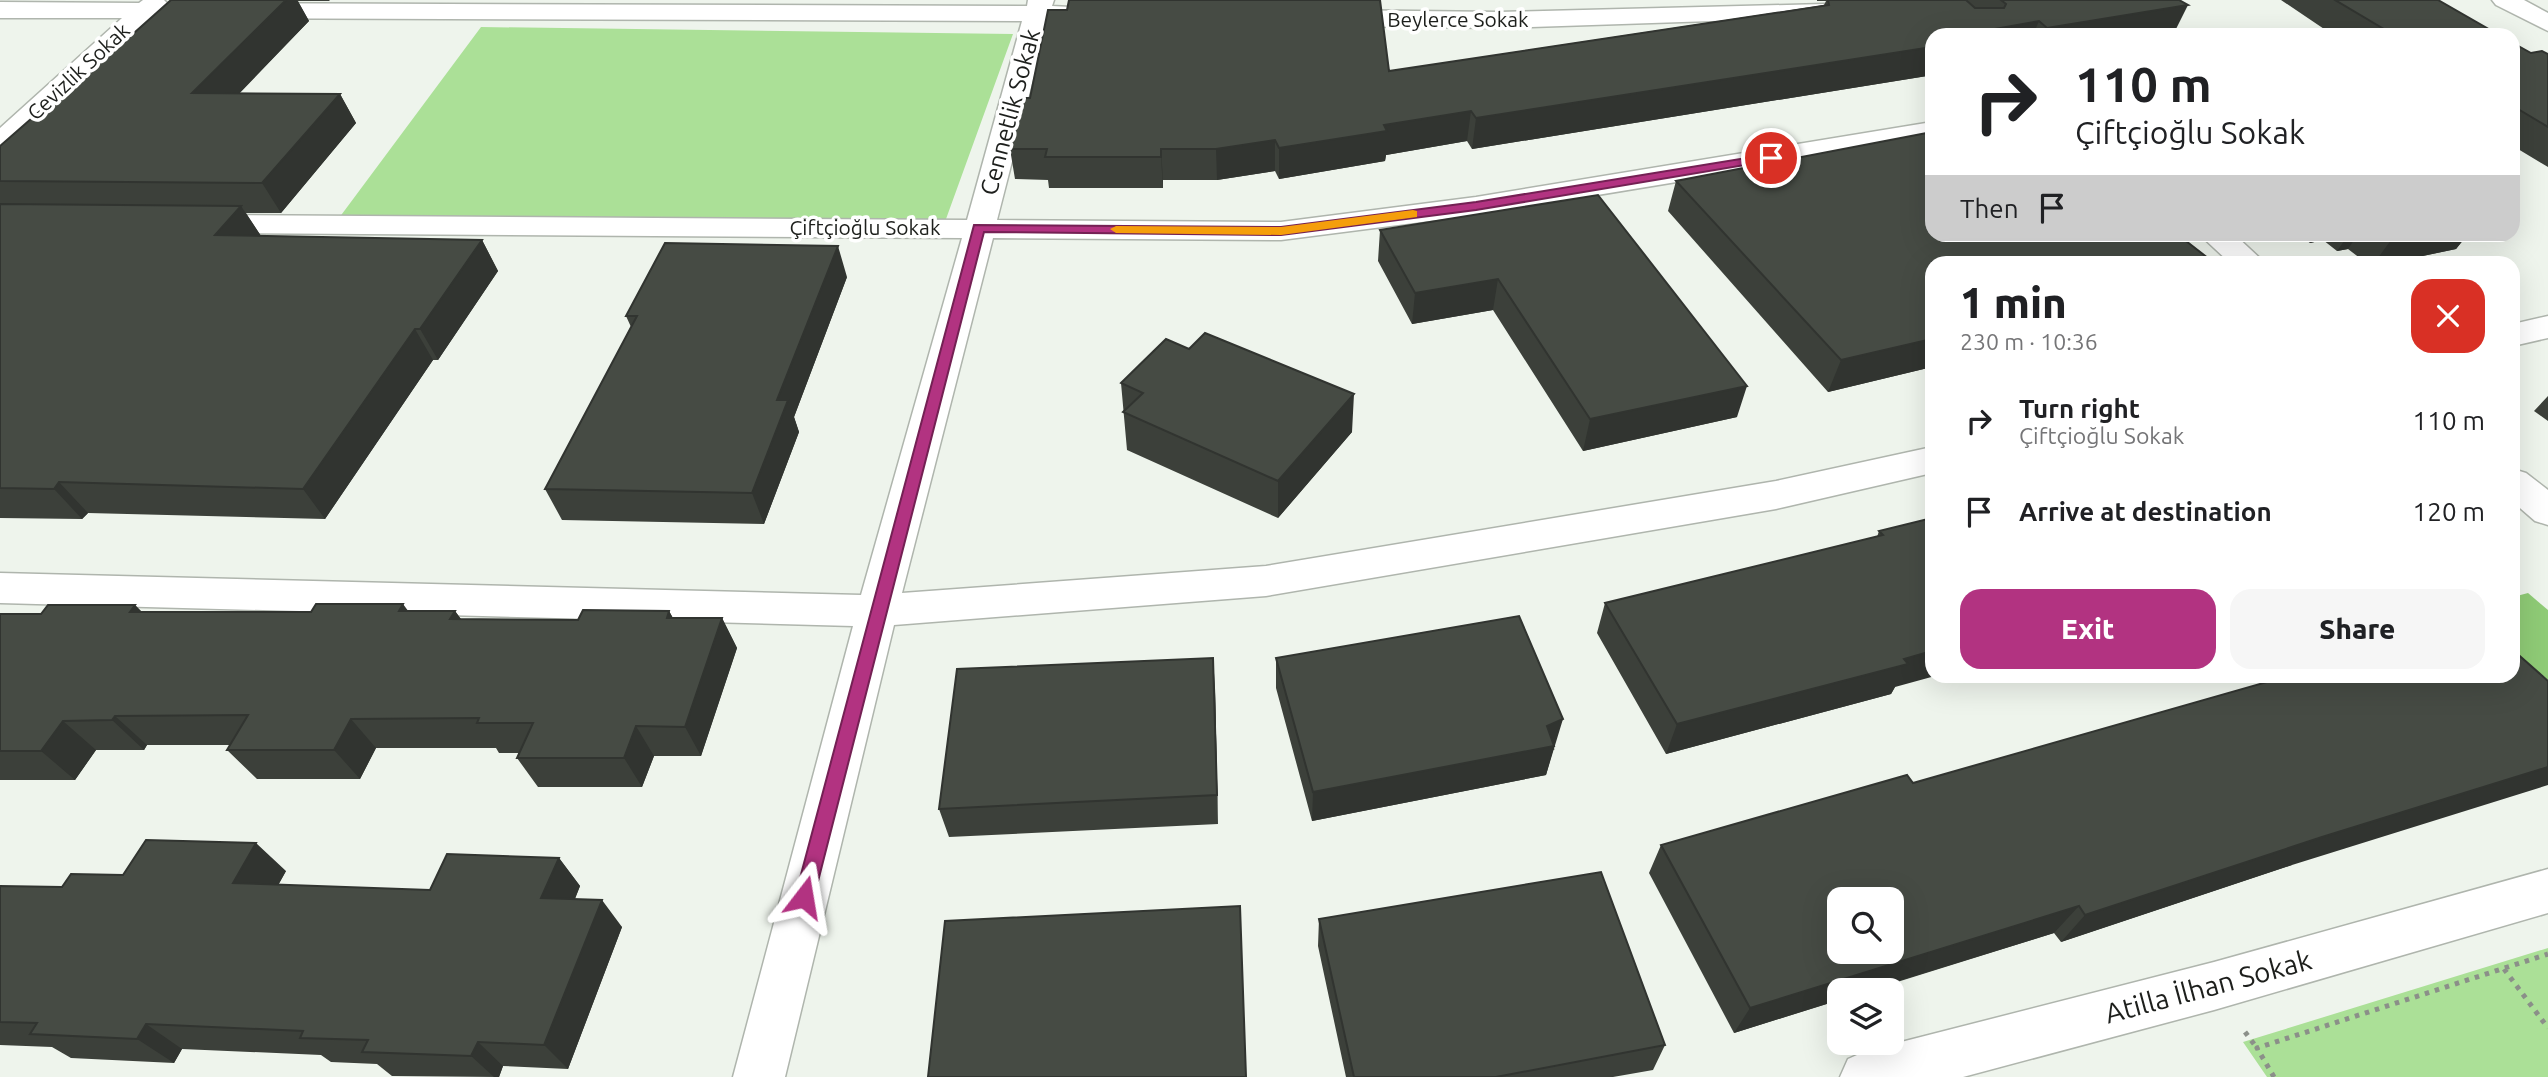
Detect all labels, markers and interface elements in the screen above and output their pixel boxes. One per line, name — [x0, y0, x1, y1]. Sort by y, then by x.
street label: Beylerce Sokak — [1387, 7, 1529, 31]
street label: Cevizlik Sokak — [22, 17, 134, 124]
street label: Cennetlik Sokak — [975, 26, 1045, 198]
icon: right — [1960, 56, 2051, 147]
text: 110 m — [2075, 56, 2212, 111]
text: Çiftçioğlu Sokak — [2075, 114, 2305, 150]
pin — [1741, 128, 1801, 188]
icon: arrive — [1752, 139, 1790, 177]
icon: arrive — [2033, 189, 2071, 227]
text: Then — [1960, 194, 2019, 223]
street label: Çiftçioğlu Sokak — [790, 215, 941, 239]
text: 1 min — [1960, 279, 2067, 326]
button: close — [2411, 279, 2485, 353]
text: 230 m · 10:36 — [1960, 329, 2098, 354]
text: Turn right — [2019, 394, 2140, 423]
icon: right — [1960, 402, 1998, 440]
text: 110 m — [2413, 406, 2485, 435]
text: Çiftçioğlu Sokak — [2019, 423, 2184, 448]
icon: arrive — [1960, 493, 1998, 531]
text: Arrive at destination — [2019, 497, 2272, 526]
text: 120 m — [2413, 497, 2485, 526]
button: Exit — [1960, 589, 2216, 669]
button: Share — [2230, 589, 2485, 669]
position arrow — [767, 860, 841, 934]
map controls — [1827, 887, 1904, 1055]
button: search — [1827, 887, 1904, 964]
street label: Atilla İlhan Sokak — [2101, 944, 2315, 1028]
button: layers — [1827, 978, 1904, 1055]

